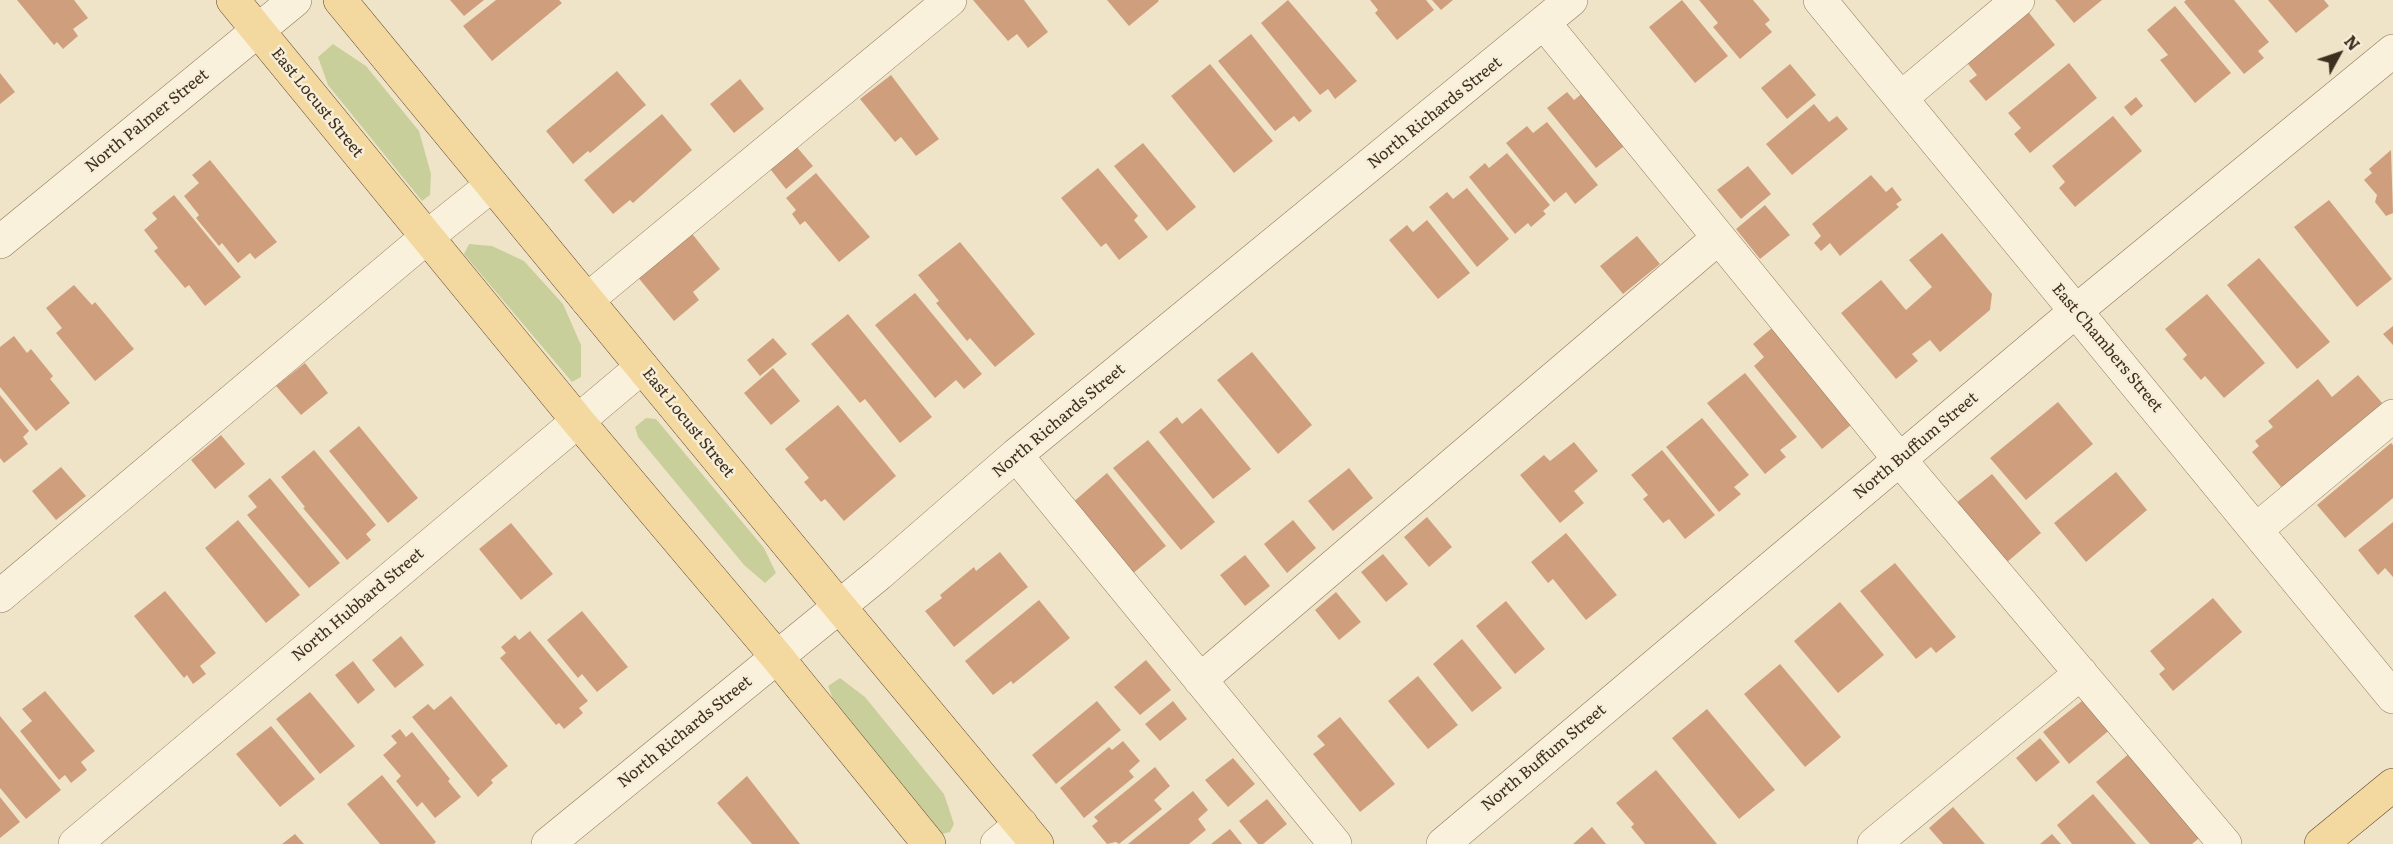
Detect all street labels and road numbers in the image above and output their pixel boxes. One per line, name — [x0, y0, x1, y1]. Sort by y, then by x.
street label: East Locust Street — [267, 44, 367, 162]
street label: North Richards Street — [1364, 53, 1506, 173]
street label: North Palmer Street — [81, 65, 213, 177]
street label: East Chambers Street — [2048, 280, 2166, 416]
street label: North Richards Street — [989, 360, 1129, 482]
street label: East Locust Street — [638, 364, 738, 482]
street label: North Buffum Street — [1850, 388, 1982, 504]
street label: North Hubbard Street — [288, 544, 428, 666]
street label: North Richards Street — [614, 672, 756, 792]
street label: North Buffum Street — [1478, 700, 1610, 816]

